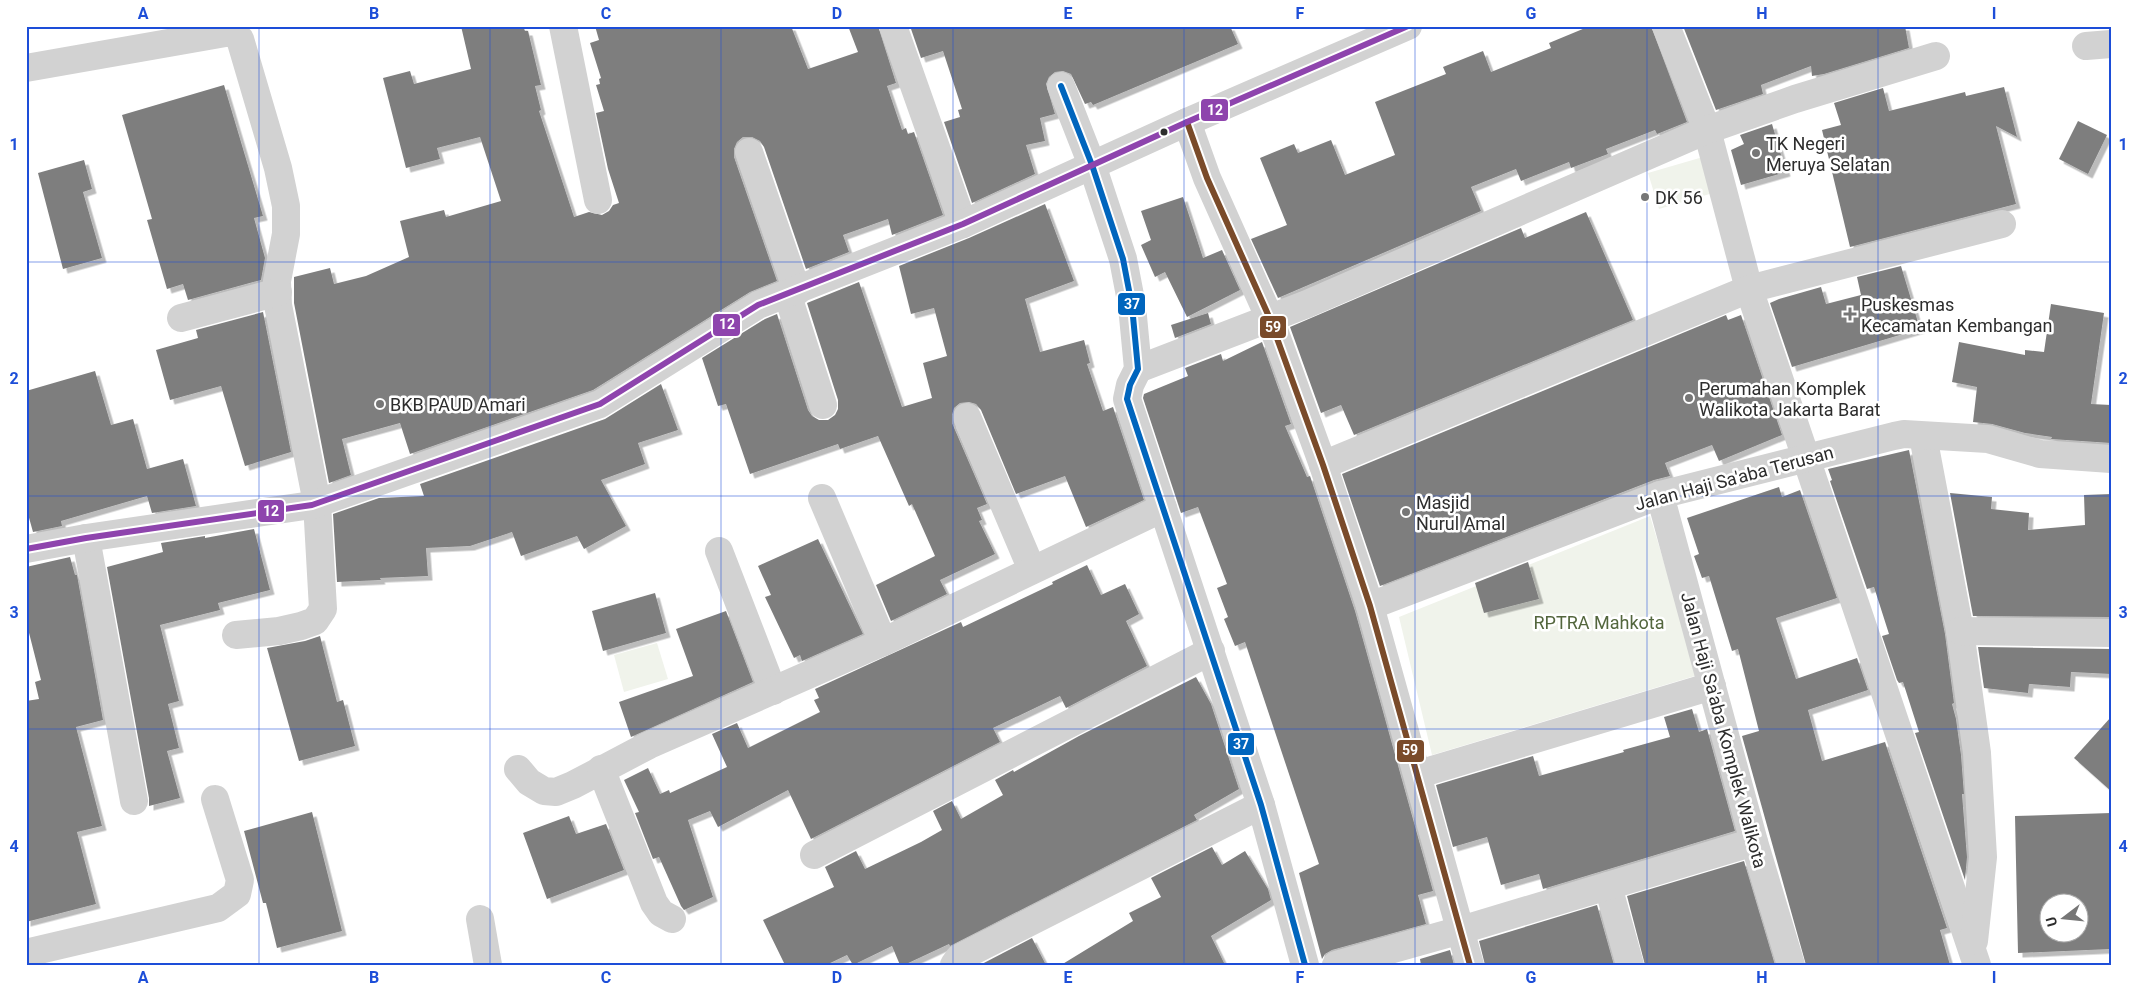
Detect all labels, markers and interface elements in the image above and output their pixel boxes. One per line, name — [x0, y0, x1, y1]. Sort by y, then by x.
text: A — [138, 4, 149, 23]
text: B — [369, 4, 379, 23]
text: C — [601, 4, 611, 23]
text: D — [832, 4, 842, 23]
text: E — [1064, 4, 1073, 23]
text: F — [1296, 4, 1305, 23]
text: G — [1526, 4, 1537, 23]
text: H — [1756, 4, 1768, 23]
text: I — [1992, 4, 1996, 23]
line badge: 12 — [1200, 98, 1229, 122]
text: 12 — [1207, 102, 1223, 118]
unlabelled marker — [1159, 127, 1169, 137]
place label: TK Negeri Meruya Selatan — [1766, 133, 1890, 175]
text: 1 — [9, 135, 19, 154]
text: 1 — [2118, 135, 2128, 154]
marker: TK Negeri Meruya Selatan — [1750, 147, 1762, 159]
place label: DK 56 — [1655, 187, 1703, 208]
marker: DK 56 — [1639, 191, 1651, 203]
line badge: 37 — [1117, 292, 1146, 316]
place label: Puskesmas Kecamatan Kembangan — [1861, 294, 2053, 336]
text: 37 — [1124, 296, 1140, 312]
marker: Puskesmas Kecamatan Kembangan — [1843, 307, 1857, 321]
line badge: 12 — [712, 313, 741, 337]
line badge: 59 — [1259, 315, 1287, 339]
text: 12 — [719, 316, 735, 332]
text: 59 — [1265, 319, 1281, 335]
text: 2 — [9, 369, 19, 388]
text: 2 — [2118, 369, 2128, 388]
place label: Perumahan Komplek Walikota Jakarta Barat — [1699, 378, 1881, 420]
marker: Perumahan Komplek Walikota Jakarta Barat — [1683, 392, 1695, 404]
place label: BKB PAUD Amari — [390, 394, 526, 415]
marker: BKB PAUD Amari — [374, 398, 386, 410]
street label: Jalan Haji Sa'aba Terusan — [1632, 441, 1836, 515]
place label: Masjid Nurul Amal — [1416, 492, 1505, 534]
line badge: 12 — [257, 499, 285, 523]
text: 12 — [263, 503, 279, 519]
marker: Masjid Nurul Amal — [1400, 506, 1412, 518]
street label: Jalan Haji Sa'aba Komplek Walikota — [1677, 590, 1771, 870]
text: 3 — [9, 603, 19, 622]
text: 3 — [2118, 603, 2128, 622]
park label: RPTRA Mahkota — [1534, 612, 1664, 633]
line badge: 37 — [1227, 732, 1255, 756]
text: 37 — [1233, 736, 1249, 752]
line badge: 59 — [1396, 739, 1425, 763]
text: 59 — [1402, 742, 1418, 758]
text: 4 — [9, 837, 19, 856]
text: 4 — [2118, 837, 2128, 856]
north arrow — [2040, 894, 2090, 944]
text: U — [2043, 915, 2060, 928]
text: A — [138, 968, 149, 987]
text: B — [369, 968, 379, 987]
text: C — [601, 968, 611, 987]
text: D — [832, 968, 842, 987]
text: E — [1064, 968, 1073, 987]
text: F — [1296, 968, 1305, 987]
text: G — [1526, 968, 1537, 987]
text: H — [1756, 968, 1768, 987]
text: I — [1992, 968, 1996, 987]

